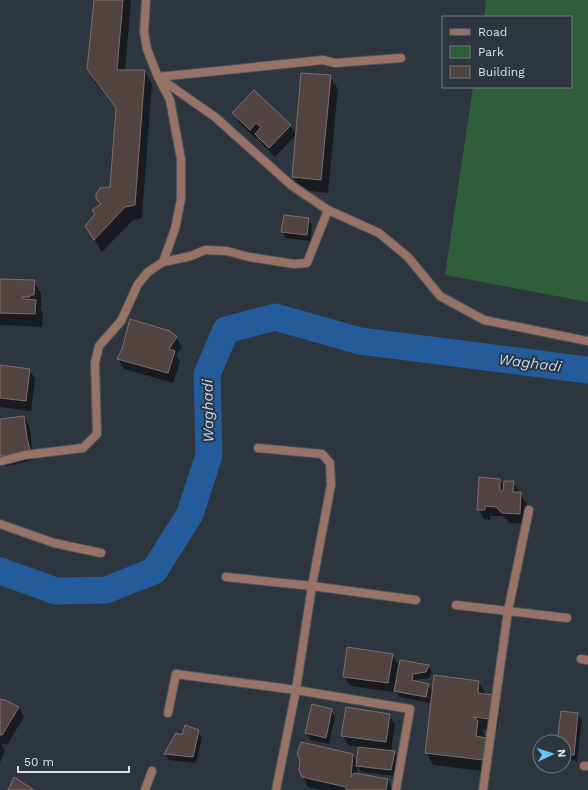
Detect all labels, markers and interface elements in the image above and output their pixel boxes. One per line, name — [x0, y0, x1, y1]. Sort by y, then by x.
legend — [442, 16, 572, 88]
text: Road — [478, 25, 507, 39]
text: Park — [478, 45, 504, 59]
text: Building — [478, 65, 525, 79]
water label: Waghadi — [497, 350, 564, 376]
water label: Waghadi — [198, 378, 218, 443]
north arrow — [532, 734, 572, 774]
scale bar — [18, 748, 129, 774]
text: N — [555, 749, 568, 758]
text: 50 m — [24, 755, 54, 769]

